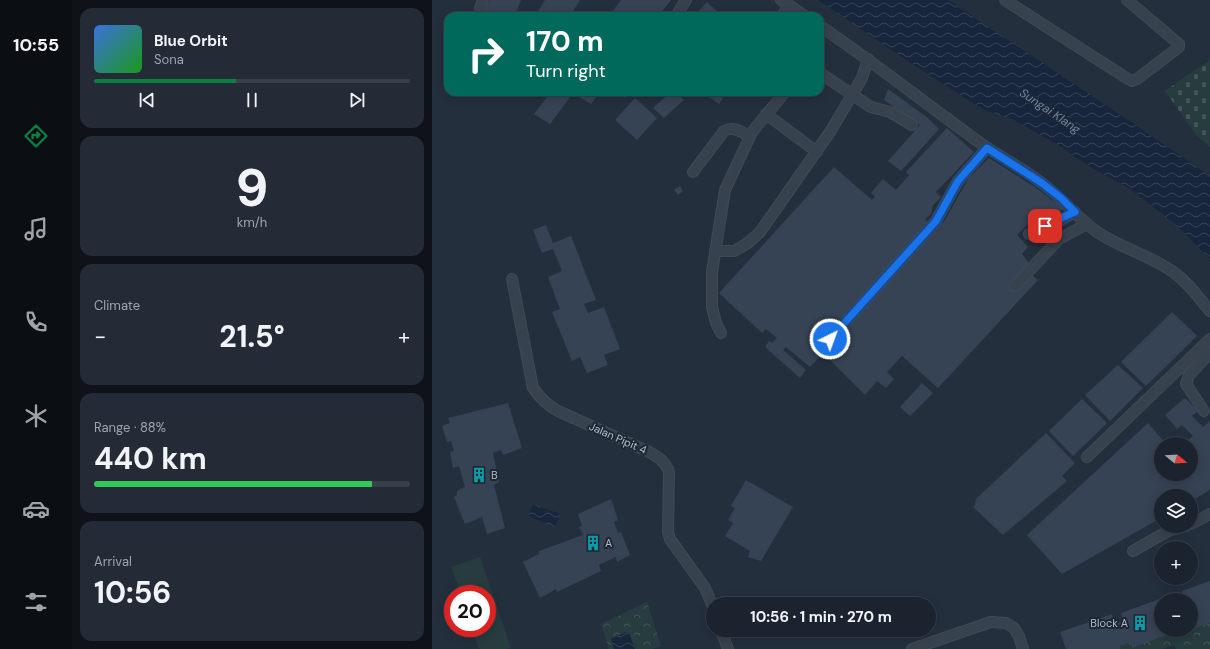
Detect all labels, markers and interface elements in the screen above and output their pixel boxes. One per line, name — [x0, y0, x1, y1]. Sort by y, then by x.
text: 170 m — [526, 23, 604, 60]
icon: right — [460, 28, 512, 80]
text: Blue Orbit — [154, 31, 228, 51]
text: 10:55 — [13, 33, 59, 57]
text: Sona — [154, 51, 184, 68]
text: Turn right — [526, 59, 606, 83]
water label: Sungai Klang — [1016, 85, 1084, 137]
icon: previous — [136, 89, 158, 111]
icon: pause — [241, 89, 263, 111]
icon: next — [346, 89, 368, 111]
icon: directions — [22, 122, 50, 150]
text: 9 — [235, 154, 269, 222]
pin — [1028, 209, 1062, 243]
text: km/h — [237, 214, 267, 231]
icon: music — [22, 215, 50, 243]
icon: arrive — [1034, 215, 1056, 237]
text: Climate — [94, 297, 140, 314]
icon: phone — [22, 308, 50, 336]
text: 21.5° — [219, 317, 285, 356]
position arrow — [809, 318, 851, 360]
text: − — [94, 322, 106, 351]
text: + — [398, 322, 410, 351]
icon: climate — [22, 402, 50, 430]
text: Range · 88% — [94, 419, 166, 436]
street label: Jalan Pipit 4 — [587, 419, 649, 457]
north arrow — [1154, 437, 1198, 481]
map controls — [1154, 437, 1198, 637]
text: 440 km — [94, 439, 207, 478]
building icon: B — [470, 466, 488, 484]
place label: B — [491, 468, 498, 482]
button: layers — [1154, 489, 1198, 533]
icon: car — [22, 495, 50, 523]
building icon: A — [584, 534, 602, 552]
place label: A — [605, 536, 612, 550]
button: + — [1154, 541, 1198, 585]
text: Arrival — [94, 553, 132, 570]
text: 10:56 — [94, 573, 171, 612]
speed limit sign: 20 — [444, 585, 496, 637]
icon: filters — [22, 588, 50, 616]
button: − — [1154, 593, 1198, 637]
text: 10:56 · 1 min · 270 m — [750, 607, 892, 627]
building icon: Block A — [1131, 614, 1149, 632]
place label: Block A — [1090, 616, 1128, 630]

